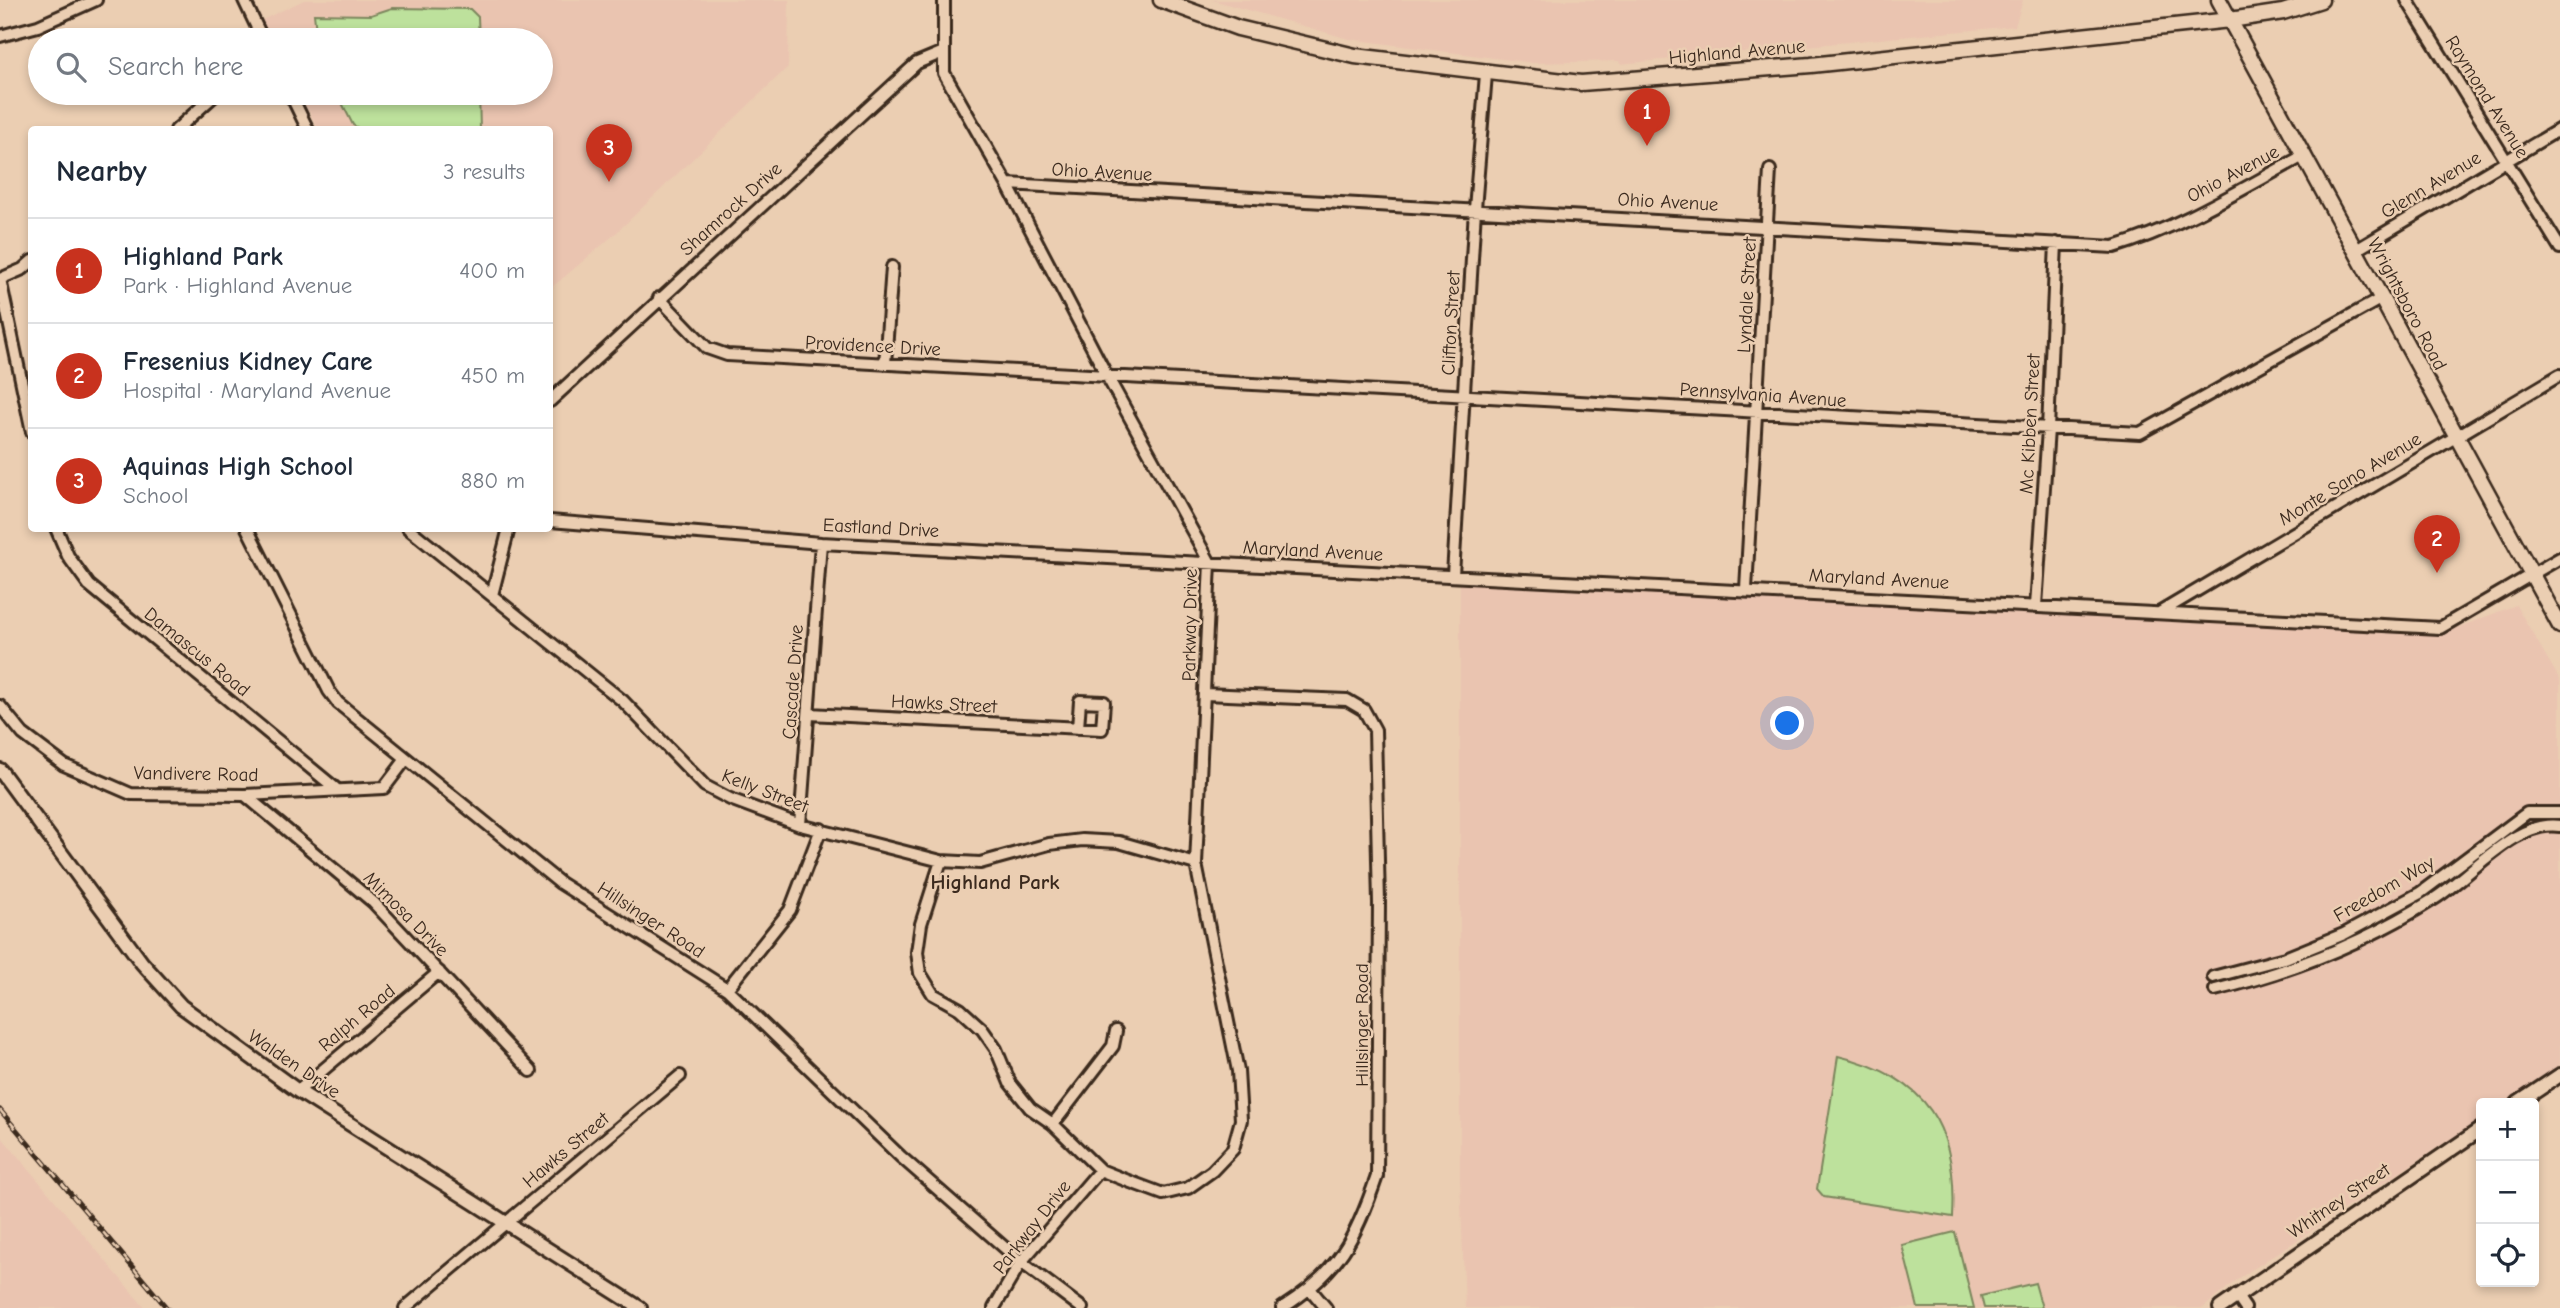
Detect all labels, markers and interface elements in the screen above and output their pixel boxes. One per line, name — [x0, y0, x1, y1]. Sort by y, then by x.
search box — [28, 28, 553, 105]
street label: Raymond Avenue — [2441, 32, 2533, 162]
street label: Highland Avenue — [1668, 35, 1806, 69]
icon: search — [52, 48, 90, 86]
text: Search here — [108, 52, 243, 82]
pin: 1 — [1624, 88, 1670, 146]
pin: 3 — [586, 124, 632, 182]
street label: Ohio Avenue — [2183, 141, 2283, 207]
street label: Glenn Avenue — [2377, 147, 2485, 223]
text: Nearby — [56, 154, 147, 189]
text: 3 results — [443, 158, 525, 185]
street label: Shamrock Drive — [676, 158, 786, 260]
street label: Ohio Avenue — [1051, 158, 1153, 186]
street label: Ohio Avenue — [1617, 188, 1719, 216]
street label: Wrightsboro Road — [2363, 234, 2451, 374]
street label: Lyndale Street — [1733, 236, 1761, 353]
text: Highland Park — [123, 242, 283, 272]
text: 1 — [74, 257, 84, 284]
text: 400 m — [459, 257, 525, 284]
street label: Clifton Street — [1437, 270, 1465, 376]
text: Park · Highland Avenue — [123, 272, 352, 299]
street label: Providence Drive — [805, 331, 941, 361]
text: Fresenius Kidney Care — [123, 347, 372, 377]
street label: Mc Kibben Street — [2015, 353, 2045, 495]
text: 2 — [73, 362, 85, 389]
text: 450 m — [461, 362, 525, 389]
text: Hospital · Maryland Avenue — [123, 377, 391, 404]
street label: Pennsylvania Avenue — [1679, 378, 1847, 412]
street label: Monte Sano Avenue — [2275, 428, 2425, 530]
text: Aquinas High School — [123, 452, 353, 482]
text: 3 — [73, 467, 85, 494]
text: 880 m — [461, 467, 525, 494]
text: School — [123, 482, 188, 509]
street label: Eastland Drive — [822, 514, 940, 542]
pin: 2 — [2414, 515, 2460, 573]
street label: Maryland Avenue — [1242, 536, 1384, 566]
street label: Maryland Avenue — [1808, 564, 1950, 594]
street label: Parkway Drive — [1178, 568, 1202, 682]
street label: Damascus Road — [140, 603, 254, 701]
street label: Cascade Drive — [778, 624, 808, 740]
street label: Hawks Street — [891, 690, 998, 718]
your location — [1770, 706, 1804, 740]
street label: Vandivere Road — [133, 762, 259, 786]
street label: Kelly Street — [719, 764, 812, 818]
street label: Freedom Way — [2330, 851, 2439, 927]
street label: Mimosa Drive — [359, 867, 453, 961]
district label: Highland Park — [930, 870, 1060, 894]
street label: Hillsinger Road — [593, 877, 709, 963]
street label: Hillsinger Road — [1351, 963, 1373, 1087]
street label: Ralph Road — [314, 980, 400, 1056]
street label: Walden Drive — [244, 1025, 344, 1103]
map controls — [2476, 1098, 2539, 1287]
button: + — [2476, 1098, 2539, 1161]
street label: Hawks Street — [518, 1107, 614, 1192]
street label: Whitney Street — [2284, 1158, 2395, 1243]
button: − — [2476, 1161, 2539, 1224]
street label: Parkway Drive — [989, 1176, 1075, 1278]
button: locate — [2476, 1224, 2539, 1287]

